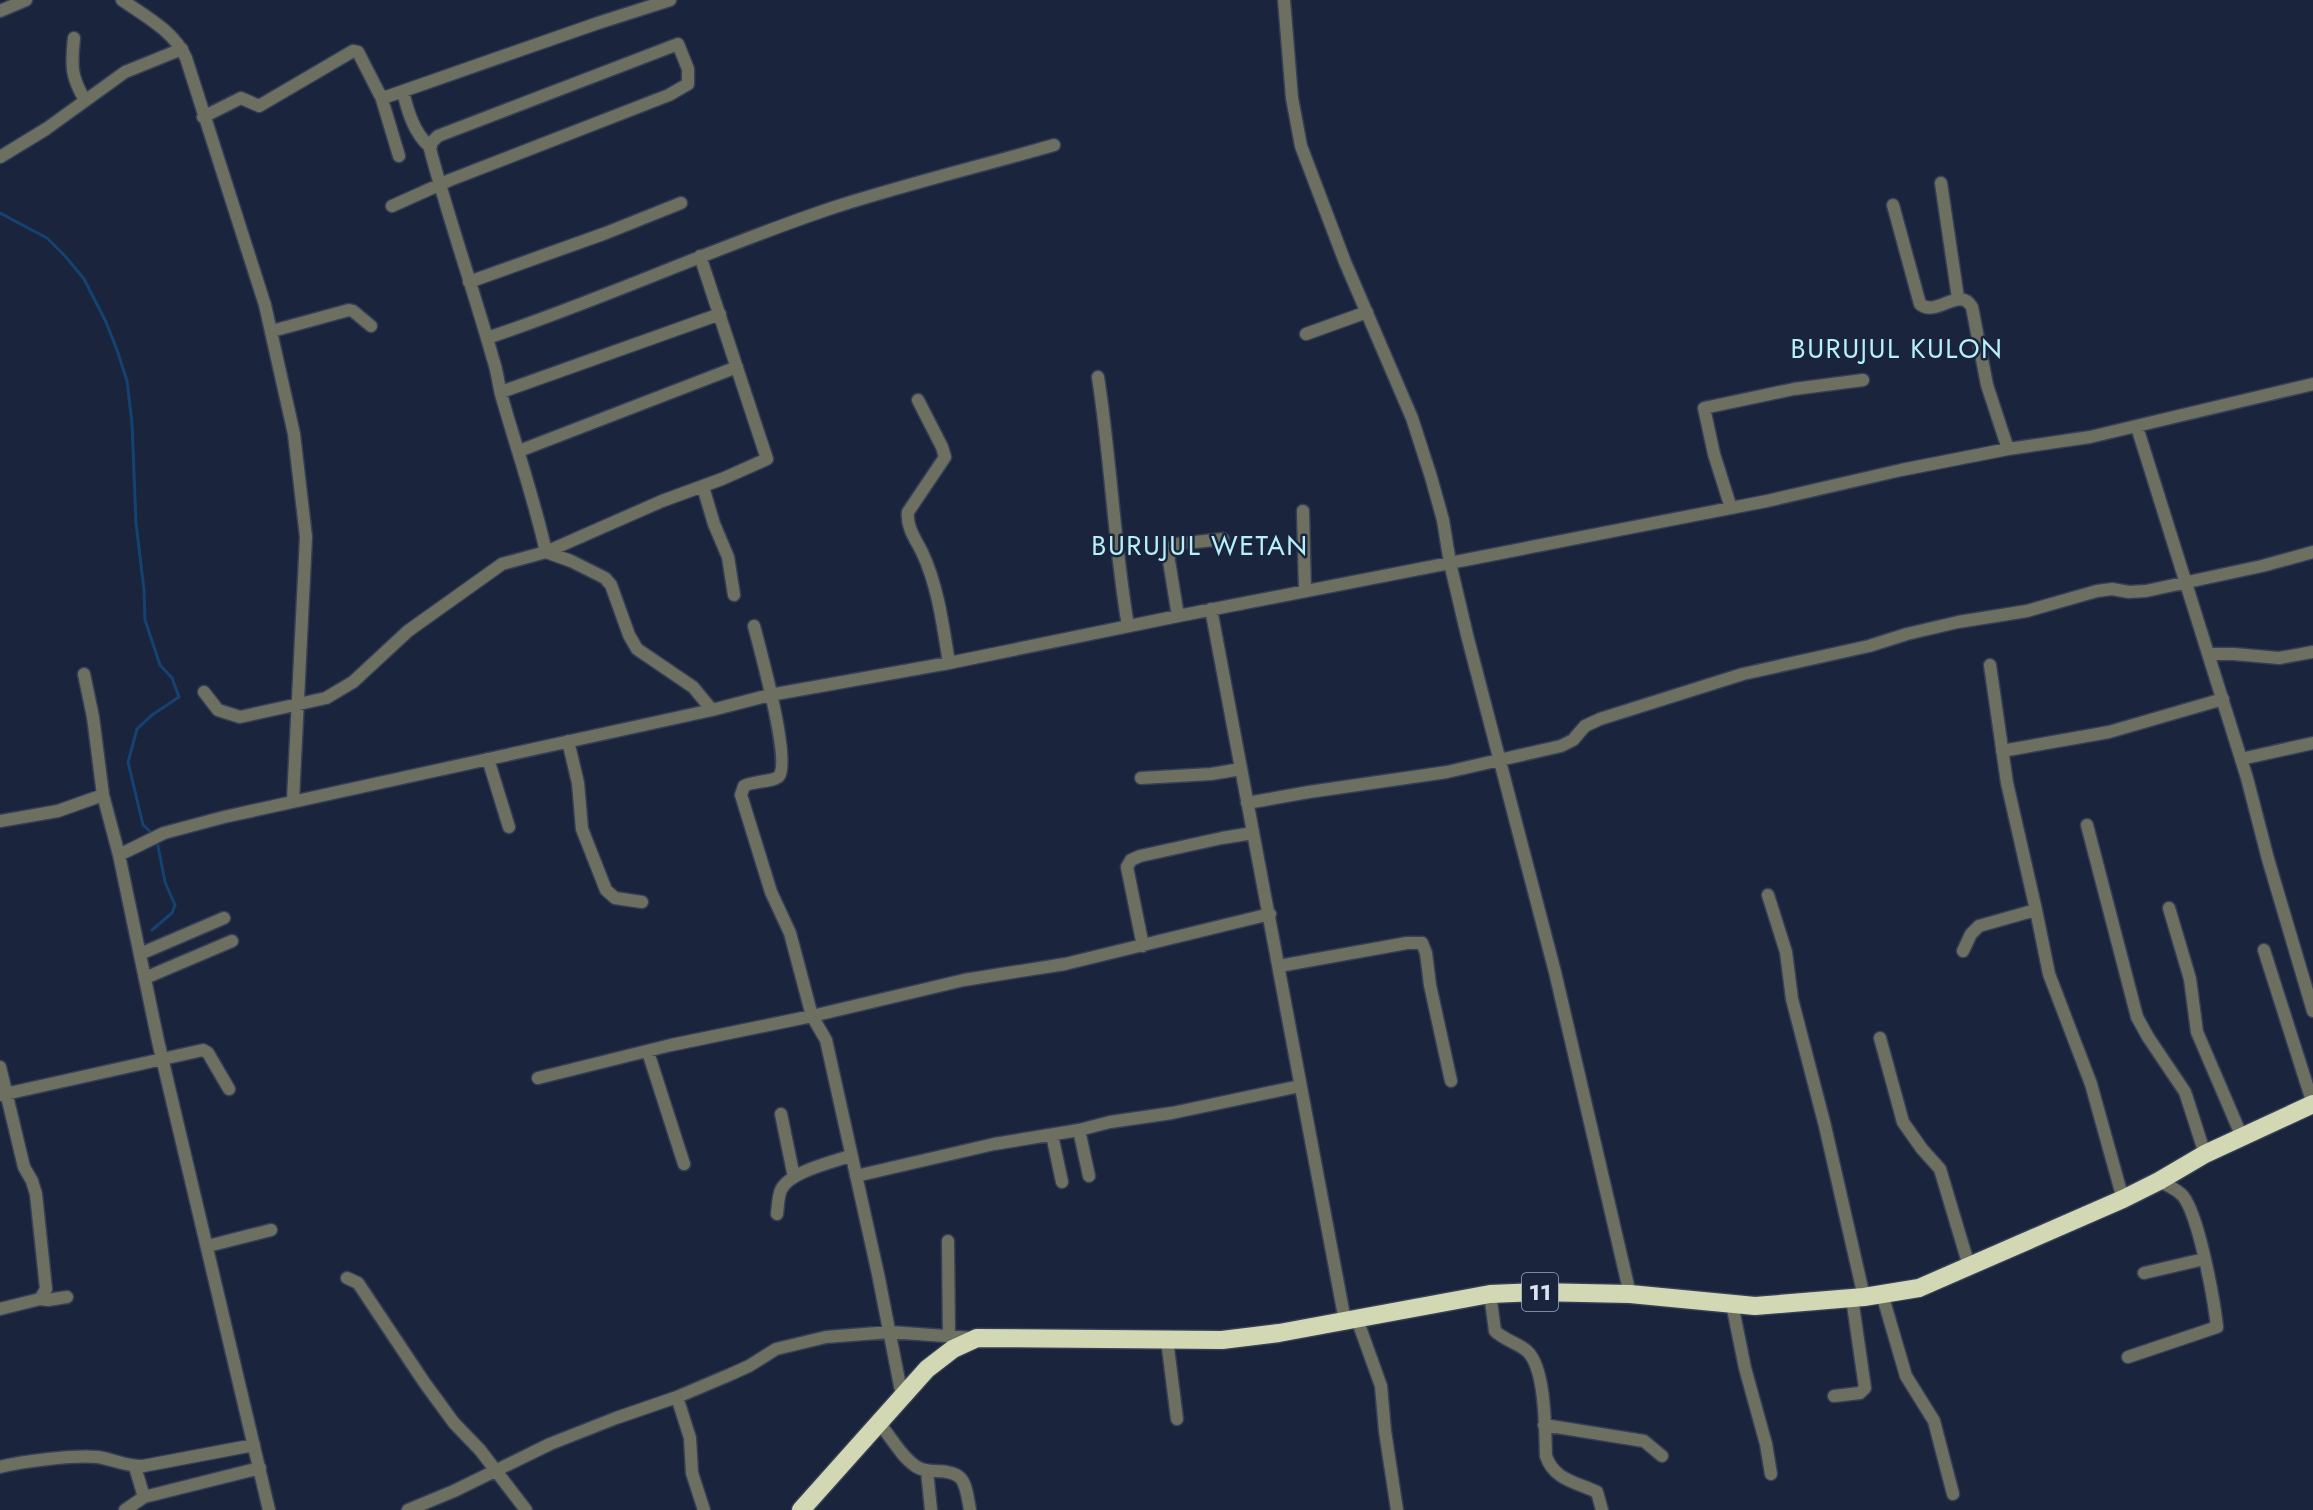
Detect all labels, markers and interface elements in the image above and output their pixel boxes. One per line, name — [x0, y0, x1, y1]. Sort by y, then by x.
district label: BURUJUL KULON — [1791, 329, 2003, 368]
district label: BURUJUL WETAN — [1091, 526, 1309, 565]
road number: 11 — [1522, 1273, 1558, 1311]

